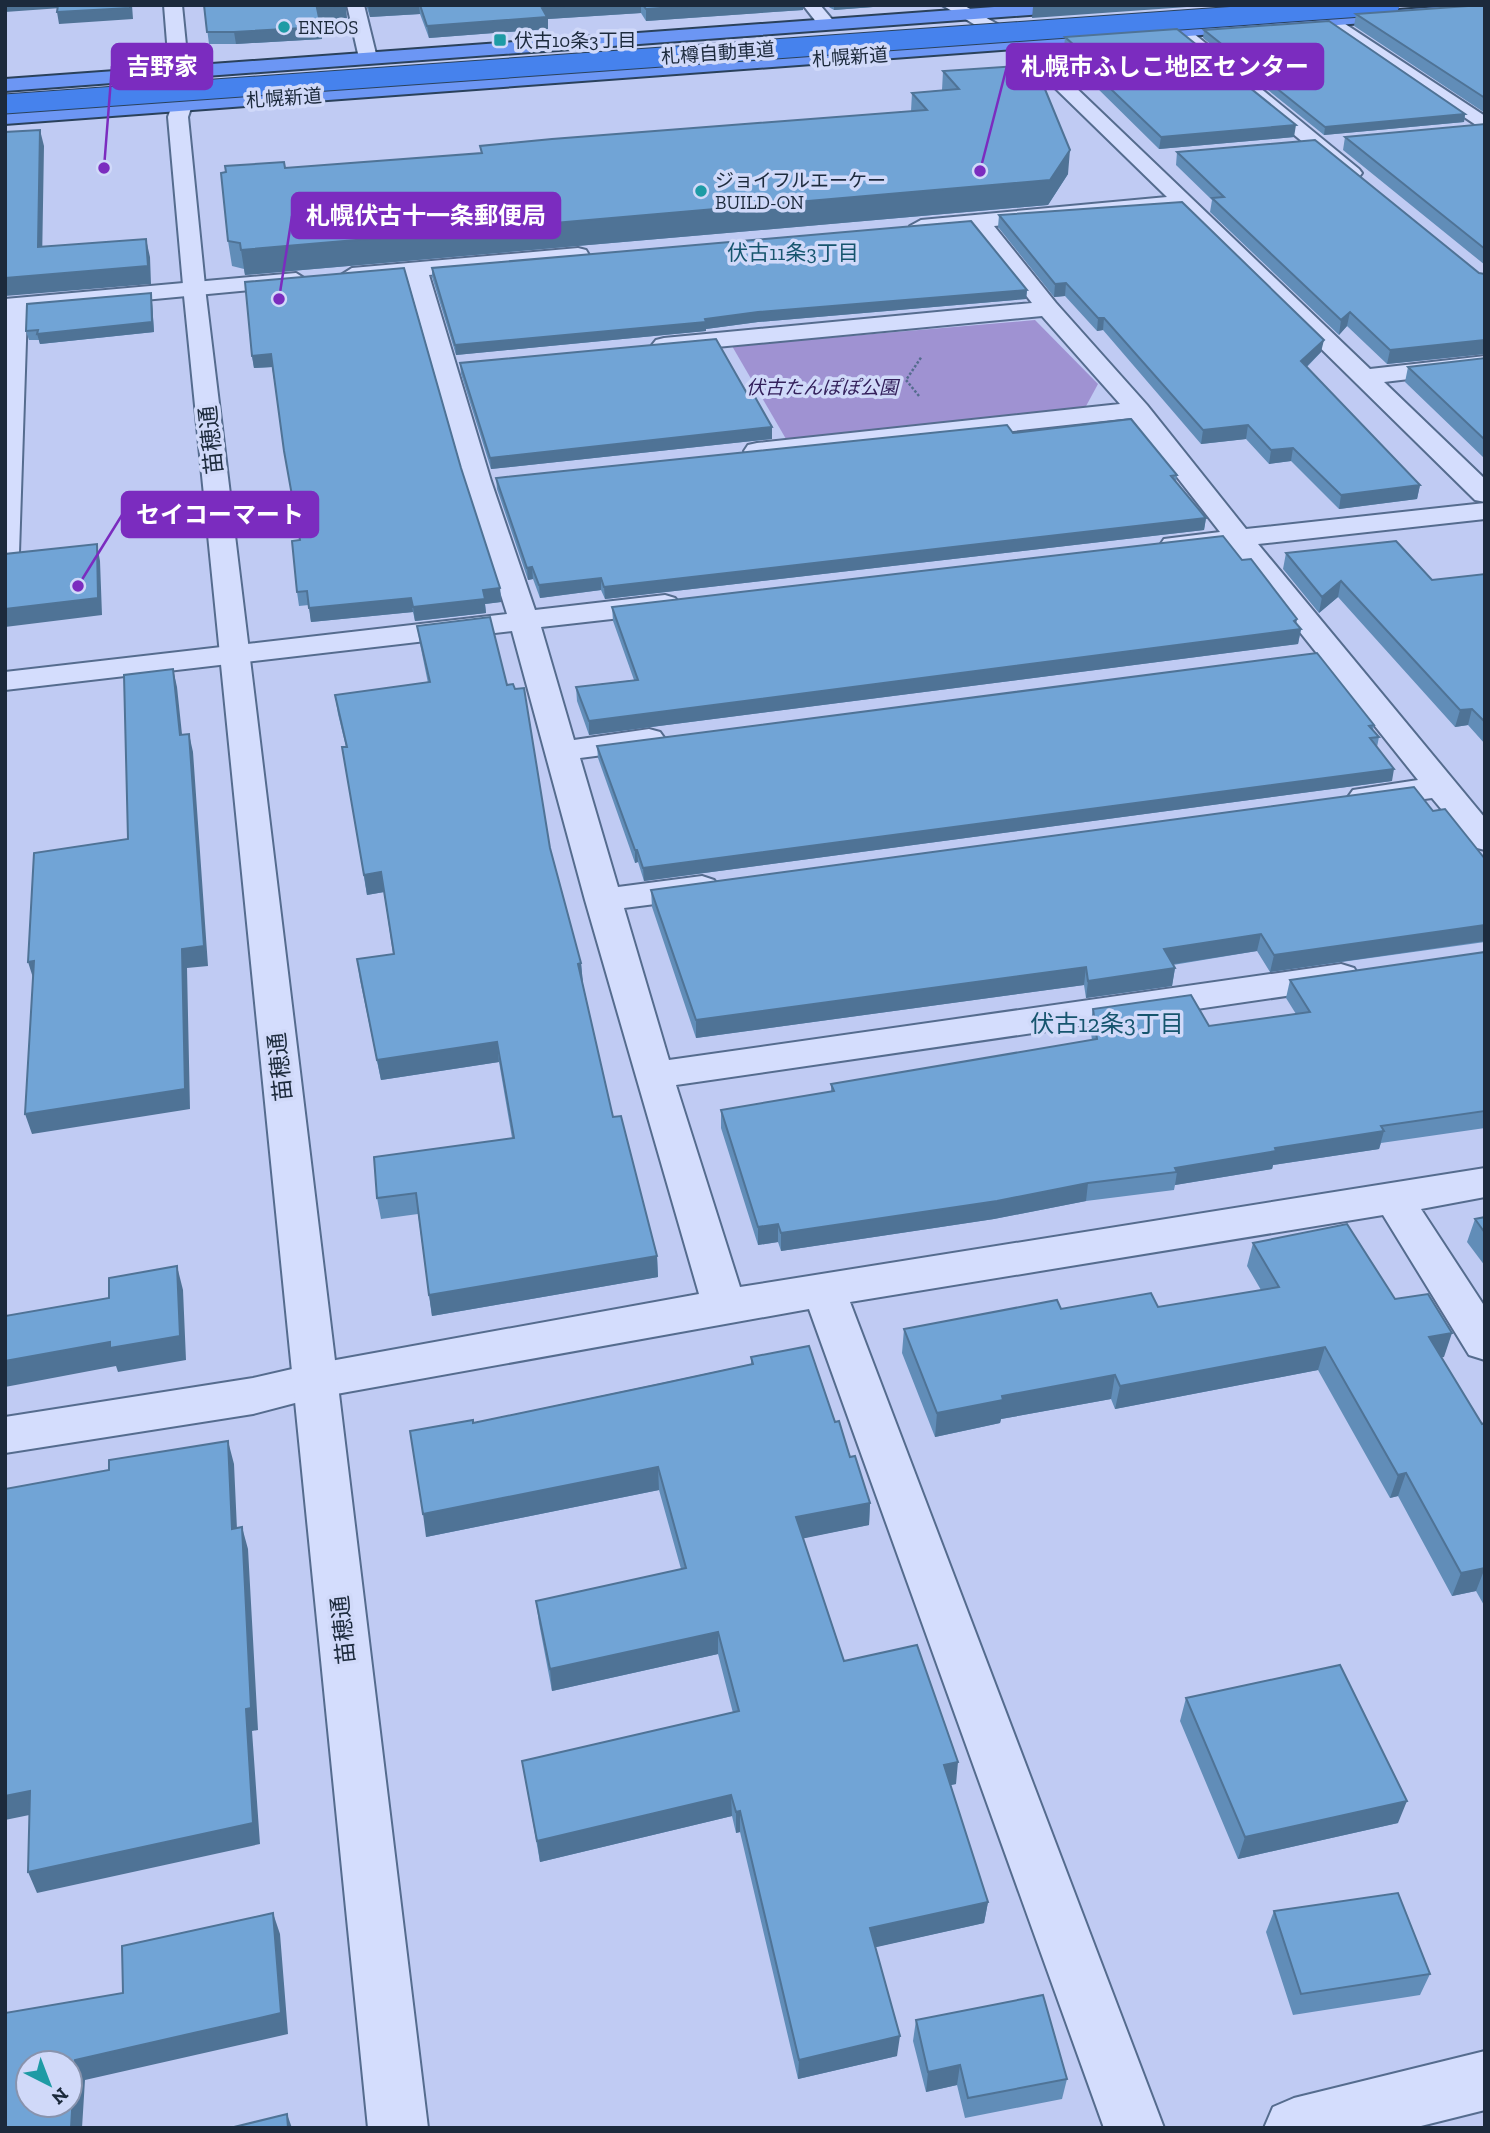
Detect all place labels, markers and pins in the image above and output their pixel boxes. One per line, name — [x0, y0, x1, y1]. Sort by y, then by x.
place label: ENEOS — [298, 16, 358, 39]
marker: ENEOS — [276, 19, 292, 35]
place label: 伏古10条3丁目 — [514, 29, 637, 52]
marker: 伏古10条3丁目 — [492, 32, 508, 48]
callout: 吉野家 — [112, 44, 212, 89]
callout: 札幌市ふしこ地区センター — [1007, 44, 1323, 89]
place label: ジョイフルエーケー BUILD-ON — [715, 169, 886, 214]
marker: ジョイフルエーケー BUILD-ON — [693, 183, 709, 199]
callout: 札幌伏古十一条郵便局 — [292, 193, 560, 238]
callout: セイコーマート — [122, 492, 318, 537]

